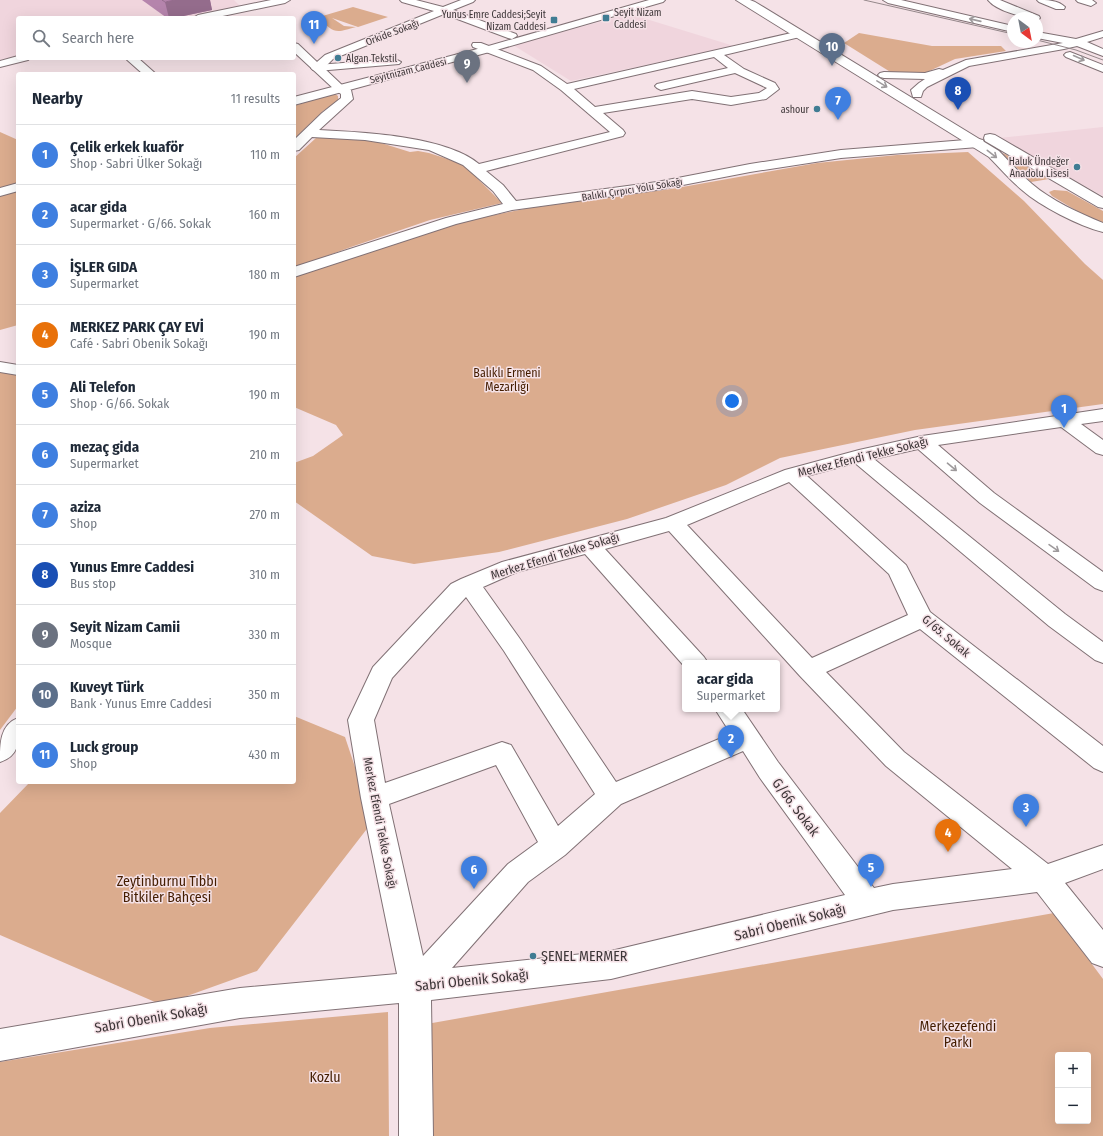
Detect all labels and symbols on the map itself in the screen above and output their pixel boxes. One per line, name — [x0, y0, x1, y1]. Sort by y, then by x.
place label: Seyit Nizam Caddesi — [614, 7, 661, 31]
place label: Yunus Emre Caddesi;Seyit Nizam Caddesi — [442, 9, 547, 33]
pin: 11 — [301, 11, 327, 44]
north arrow — [1007, 12, 1043, 48]
marker: Seyit Nizam Caddesi — [601, 13, 611, 23]
marker: Yunus Emre Caddesi;Seyit Nizam Caddesi — [549, 15, 559, 25]
one-way arrow — [969, 16, 982, 23]
street label: Orkide Sokağı — [364, 17, 421, 49]
pin: 10 — [819, 33, 845, 66]
pin: 9 — [454, 50, 480, 83]
marker: Algan Tekstil — [333, 53, 343, 63]
place label: Algan Tekstil — [346, 53, 398, 65]
one-way arrow — [1072, 55, 1084, 63]
street label: Seyitnizam Caddesi — [368, 56, 448, 86]
pin: 8 — [945, 77, 971, 110]
one-way arrow — [876, 81, 888, 89]
pin: 7 — [825, 87, 851, 120]
place label: ashour — [781, 104, 810, 116]
marker: ashour — [812, 104, 822, 114]
one-way arrow — [987, 149, 998, 158]
place label: Haluk Ündeğer Anadolu Lisesi — [1009, 155, 1069, 180]
marker: Haluk Ündeğer Anadolu Lisesi — [1072, 162, 1082, 172]
street label: Balıklı Çırpıcı Yolu Sokağı — [581, 176, 684, 204]
park label: Balıklı Ermeni Mezarlığı — [473, 366, 541, 394]
your location — [722, 391, 742, 411]
pin: 1 — [1051, 395, 1077, 428]
street label: Merkez Efendi Tekke Sokağı — [796, 434, 930, 480]
one-way arrow — [946, 463, 957, 472]
street label: Merkez Efendi Tekke Sokağı — [489, 530, 621, 582]
one-way arrow — [1048, 544, 1059, 552]
street label: G/65. Sokak — [919, 612, 973, 660]
pin: 2 — [718, 725, 744, 758]
street label: Merkez Efendi Tekke Sokağı — [360, 756, 400, 890]
street label: G/66. Sokak — [768, 775, 823, 840]
pin: 3 — [1013, 794, 1039, 827]
pin: 4 — [935, 819, 961, 852]
pin: 5 — [858, 854, 884, 887]
pin: 6 — [461, 856, 487, 889]
park label: Zeytinburnu Tıbbı Bitkiler Bahçesi — [117, 873, 217, 906]
street label: Sabri Obenik Sokağı — [733, 900, 848, 945]
place label: ŞENEL MERMER — [541, 948, 628, 965]
marker: ŞENEL MERMER — [528, 951, 538, 961]
street label: Sabri Obenik Sokağı — [414, 966, 530, 995]
street label: Sabri Obenik Sokağı — [93, 1000, 209, 1037]
park label: Merkezefendi Parkı — [920, 1018, 996, 1051]
park label: Kozlu — [309, 1069, 341, 1086]

